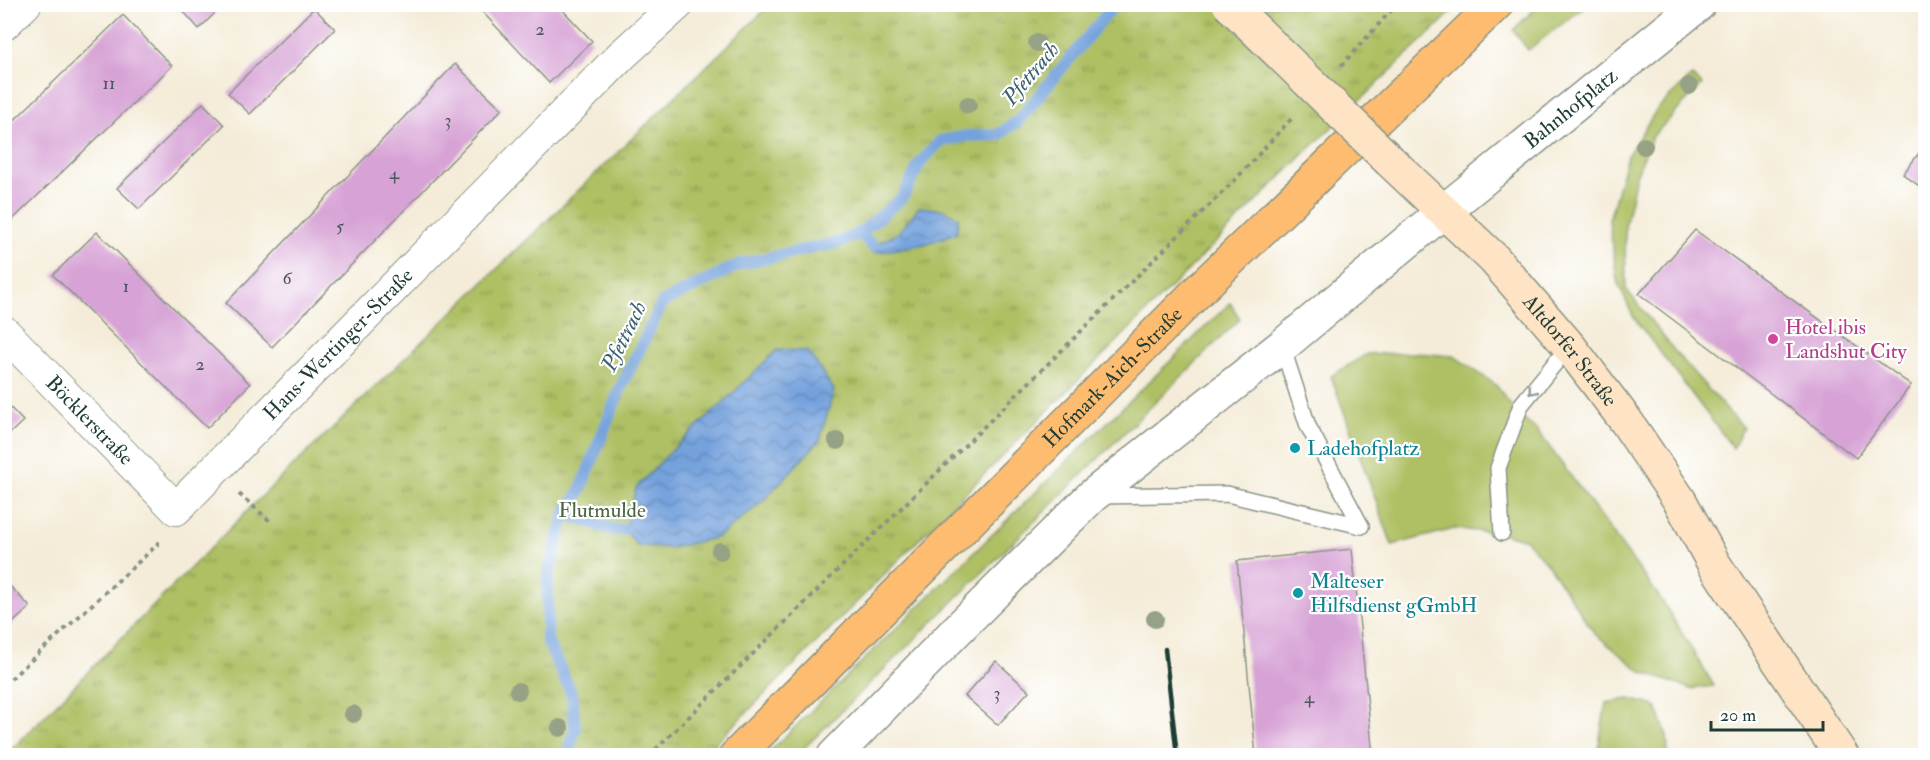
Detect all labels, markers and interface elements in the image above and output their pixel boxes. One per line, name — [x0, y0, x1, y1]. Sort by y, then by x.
house number: 2 — [535, 18, 545, 41]
water label: Pfettrach — [995, 36, 1066, 112]
street label: Bahnhofplatz — [1518, 63, 1623, 155]
house number: 11 — [103, 72, 115, 95]
house number: 3 — [445, 109, 451, 132]
house number: 4 — [389, 162, 400, 185]
house number: 5 — [336, 215, 344, 238]
street label: Hans-Wertinger-Straße — [258, 262, 419, 426]
house number: 6 — [282, 267, 292, 290]
house number: 1 — [123, 275, 129, 298]
street label: Altdorfer Straße — [1516, 288, 1623, 412]
water label: Pfettrach — [595, 297, 653, 377]
street label: Hofmark-Aich-Straße — [1037, 301, 1189, 454]
place label: Hotel ibis Landshut City — [1785, 314, 1907, 365]
marker: Hotel ibis Landshut City — [1766, 332, 1780, 346]
house number: 2 — [195, 353, 205, 376]
street label: Böcklerstraße — [40, 370, 139, 471]
one-way arrow — [1528, 384, 1539, 395]
place label: Ladehofplatz — [1307, 435, 1419, 462]
marker: Ladehofplatz — [1288, 441, 1302, 455]
park label: Flutmulde — [558, 497, 646, 524]
place label: Malteser Hilfsdienst gGmbH — [1310, 568, 1477, 619]
marker: Malteser Hilfsdienst gGmbH — [1291, 586, 1305, 600]
house number: 3 — [994, 682, 1000, 705]
house number: 4 — [1304, 686, 1315, 709]
scale bar — [1711, 694, 1824, 732]
text: 20 m — [1720, 704, 1756, 727]

